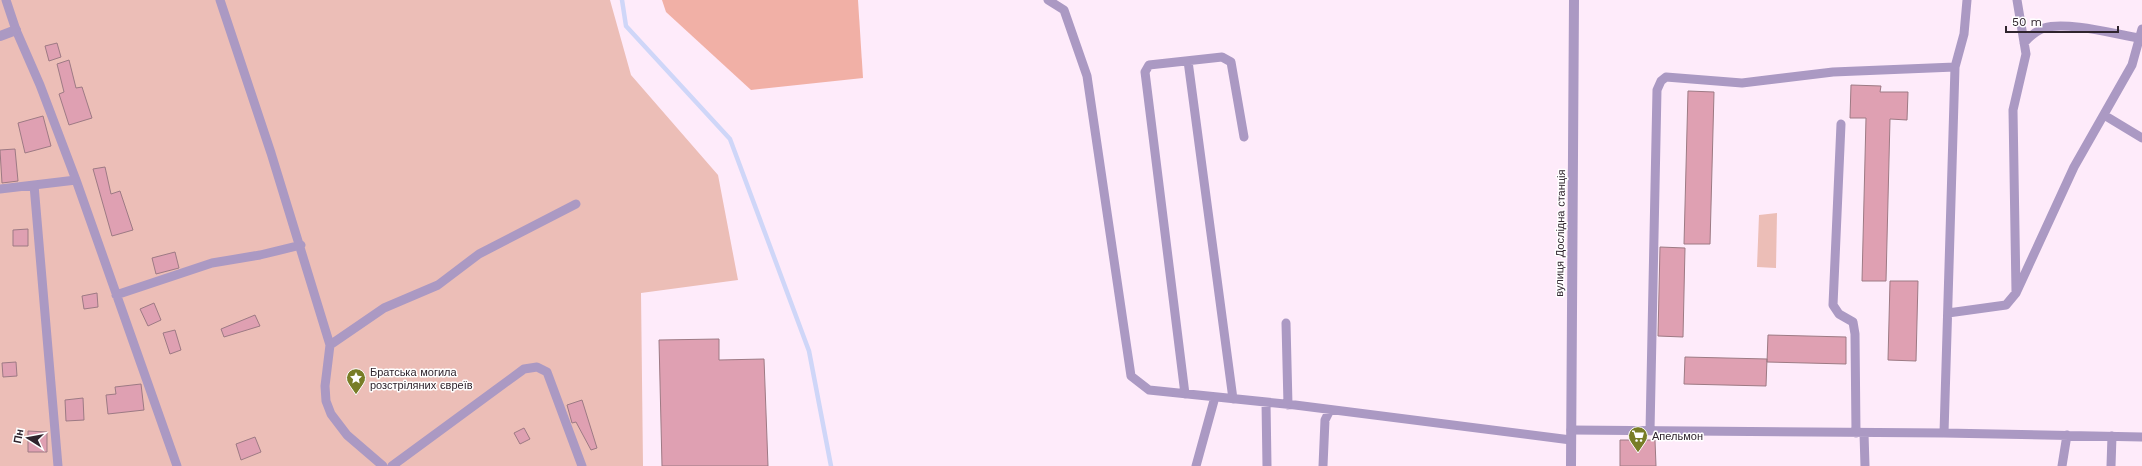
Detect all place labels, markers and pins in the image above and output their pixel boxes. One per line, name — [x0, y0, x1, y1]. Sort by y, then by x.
place label: Братська могила розстріляних євреїв — [370, 366, 473, 392]
place icon: Братська могила розстріляних євреїв — [345, 367, 367, 395]
supermarket icon: Апельмон — [1627, 425, 1649, 453]
place label: Апельмон — [1652, 430, 1703, 443]

